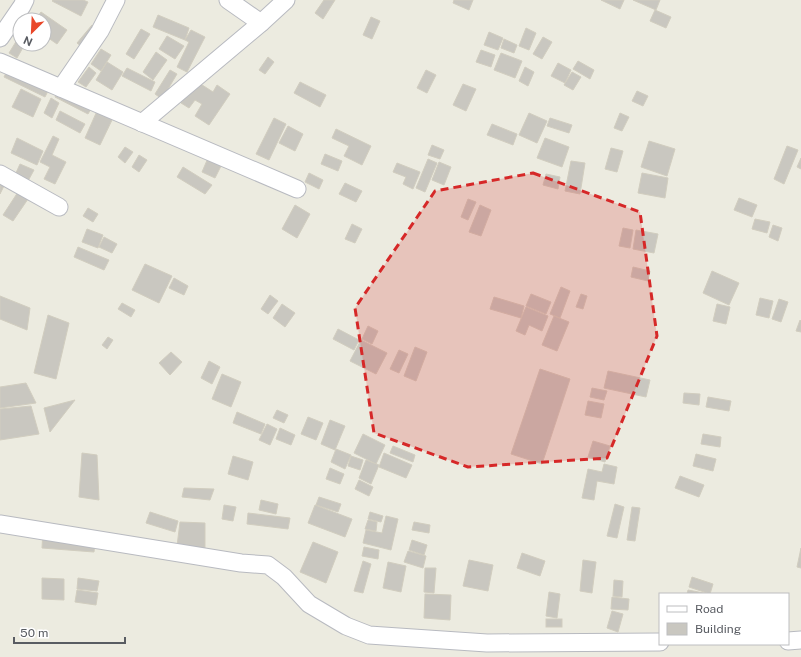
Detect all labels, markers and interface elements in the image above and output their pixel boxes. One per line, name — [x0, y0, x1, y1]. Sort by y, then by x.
north arrow — [12, 12, 52, 52]
text: N — [22, 34, 34, 48]
legend — [659, 593, 789, 645]
text: Road — [695, 602, 723, 616]
scale bar — [14, 619, 125, 645]
text: Building — [695, 622, 741, 636]
text: 50 m — [20, 626, 48, 640]

